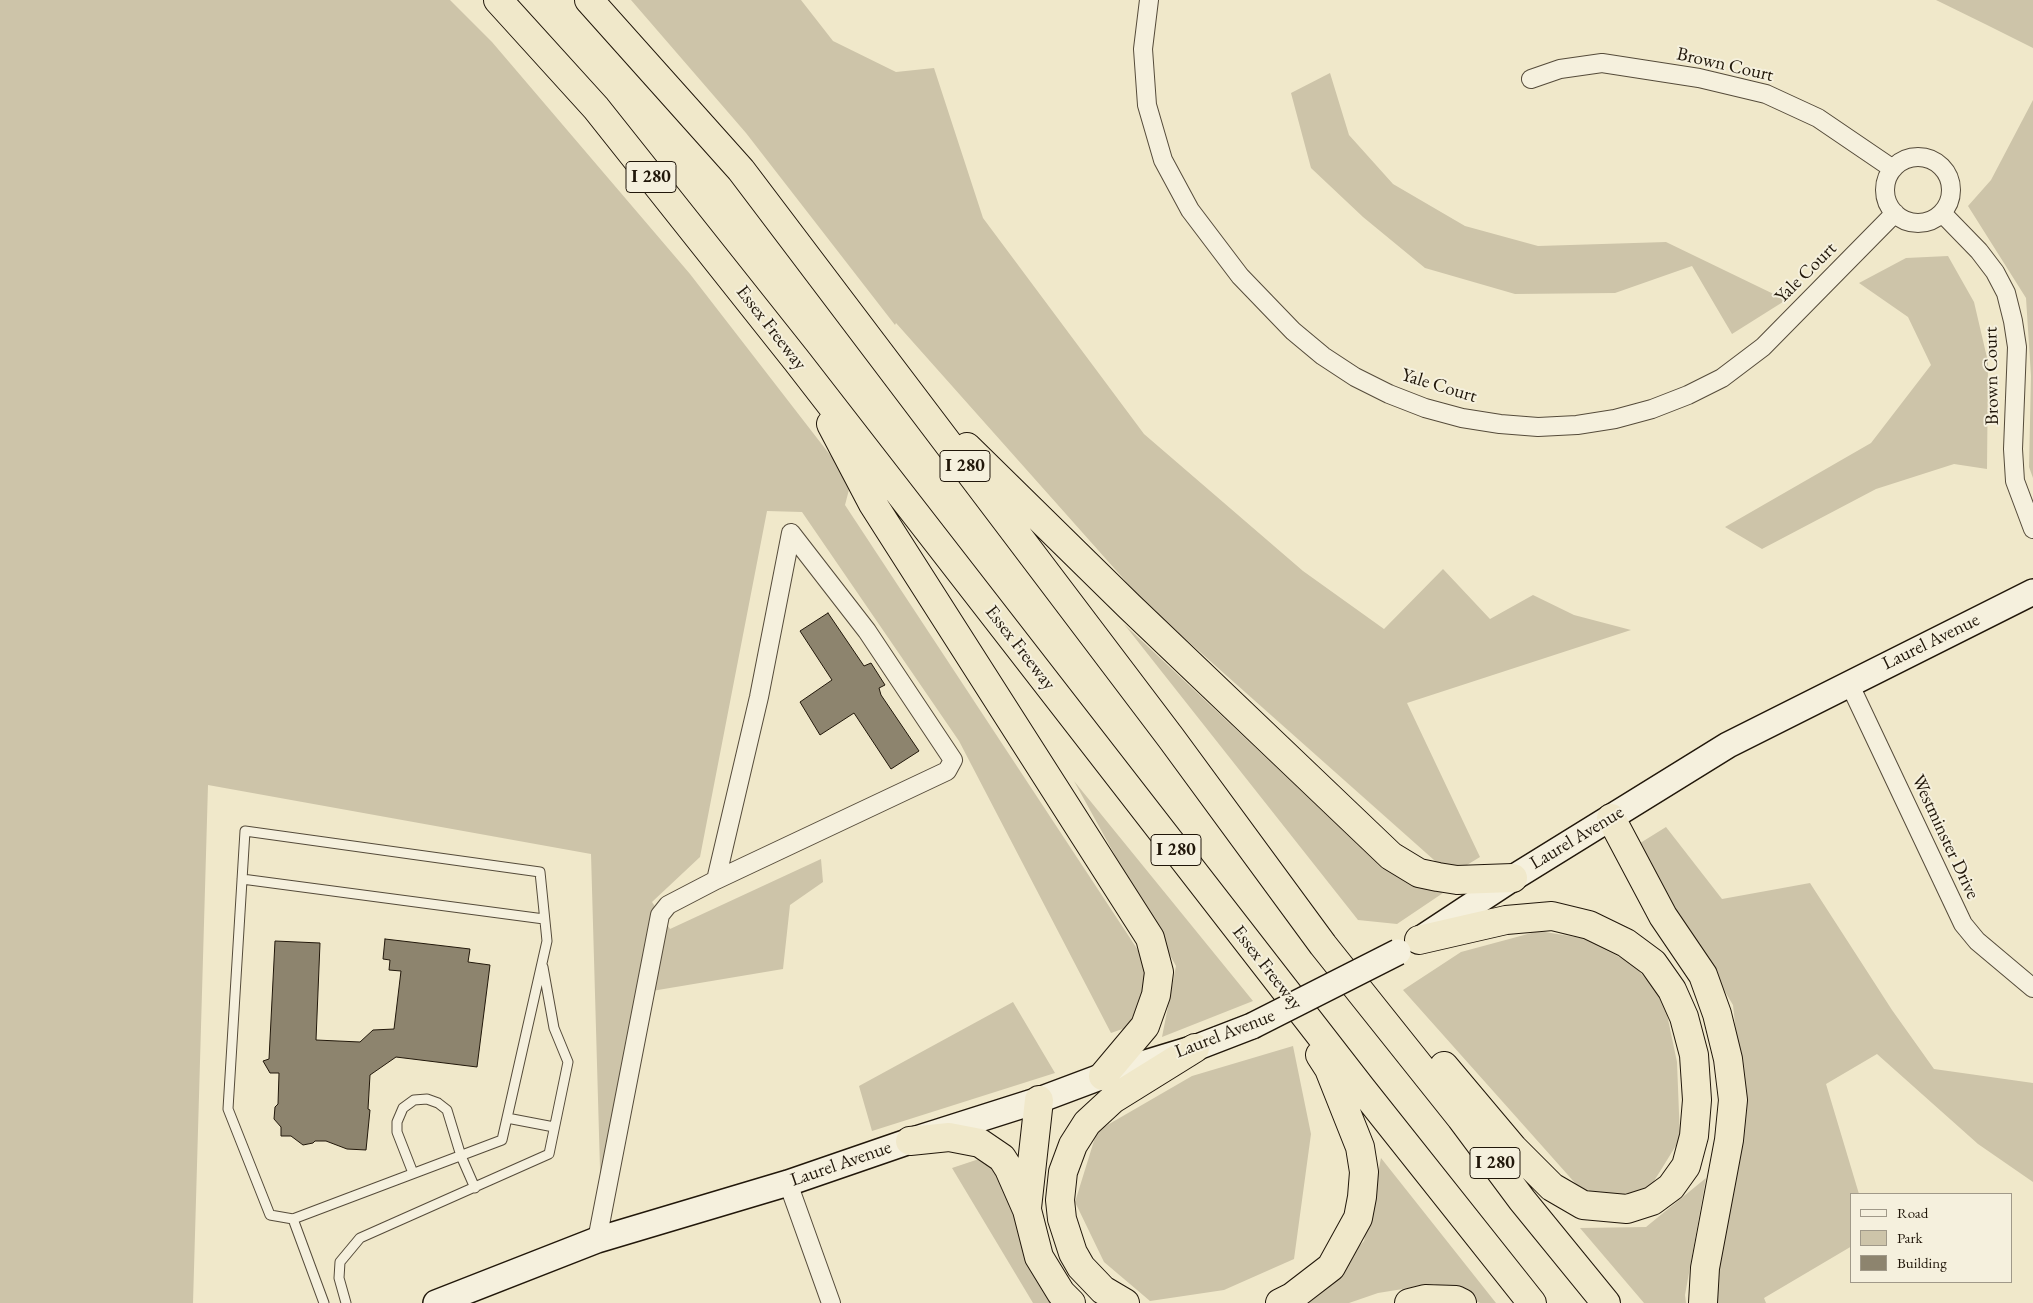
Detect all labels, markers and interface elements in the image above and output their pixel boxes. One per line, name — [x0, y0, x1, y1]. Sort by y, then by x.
street label: Brown Court — [1674, 43, 1776, 87]
road number: I 280 — [626, 162, 676, 192]
street label: Yale Court — [1770, 237, 1842, 309]
street label: Essex Freeway — [731, 281, 811, 375]
street label: Brown Court — [1980, 326, 2004, 426]
street label: Yale Court — [1399, 364, 1479, 408]
road number: I 280 — [940, 451, 990, 482]
street label: Essex Freeway — [980, 601, 1060, 695]
street label: Laurel Avenue — [1879, 609, 1983, 675]
street label: Westminster Drive — [1906, 771, 1984, 903]
street label: Laurel Avenue — [1526, 801, 1628, 875]
road number: I 280 — [1151, 834, 1201, 866]
street label: Essex Freeway — [1227, 921, 1307, 1015]
street label: Laurel Avenue — [1172, 1004, 1278, 1064]
street label: Laurel Avenue — [787, 1136, 895, 1192]
road number: I 280 — [1470, 1148, 1520, 1178]
legend — [1850, 1193, 2013, 1283]
text: Road — [1897, 1203, 1928, 1222]
text: Park — [1897, 1228, 1923, 1247]
text: Building — [1897, 1253, 1947, 1272]

